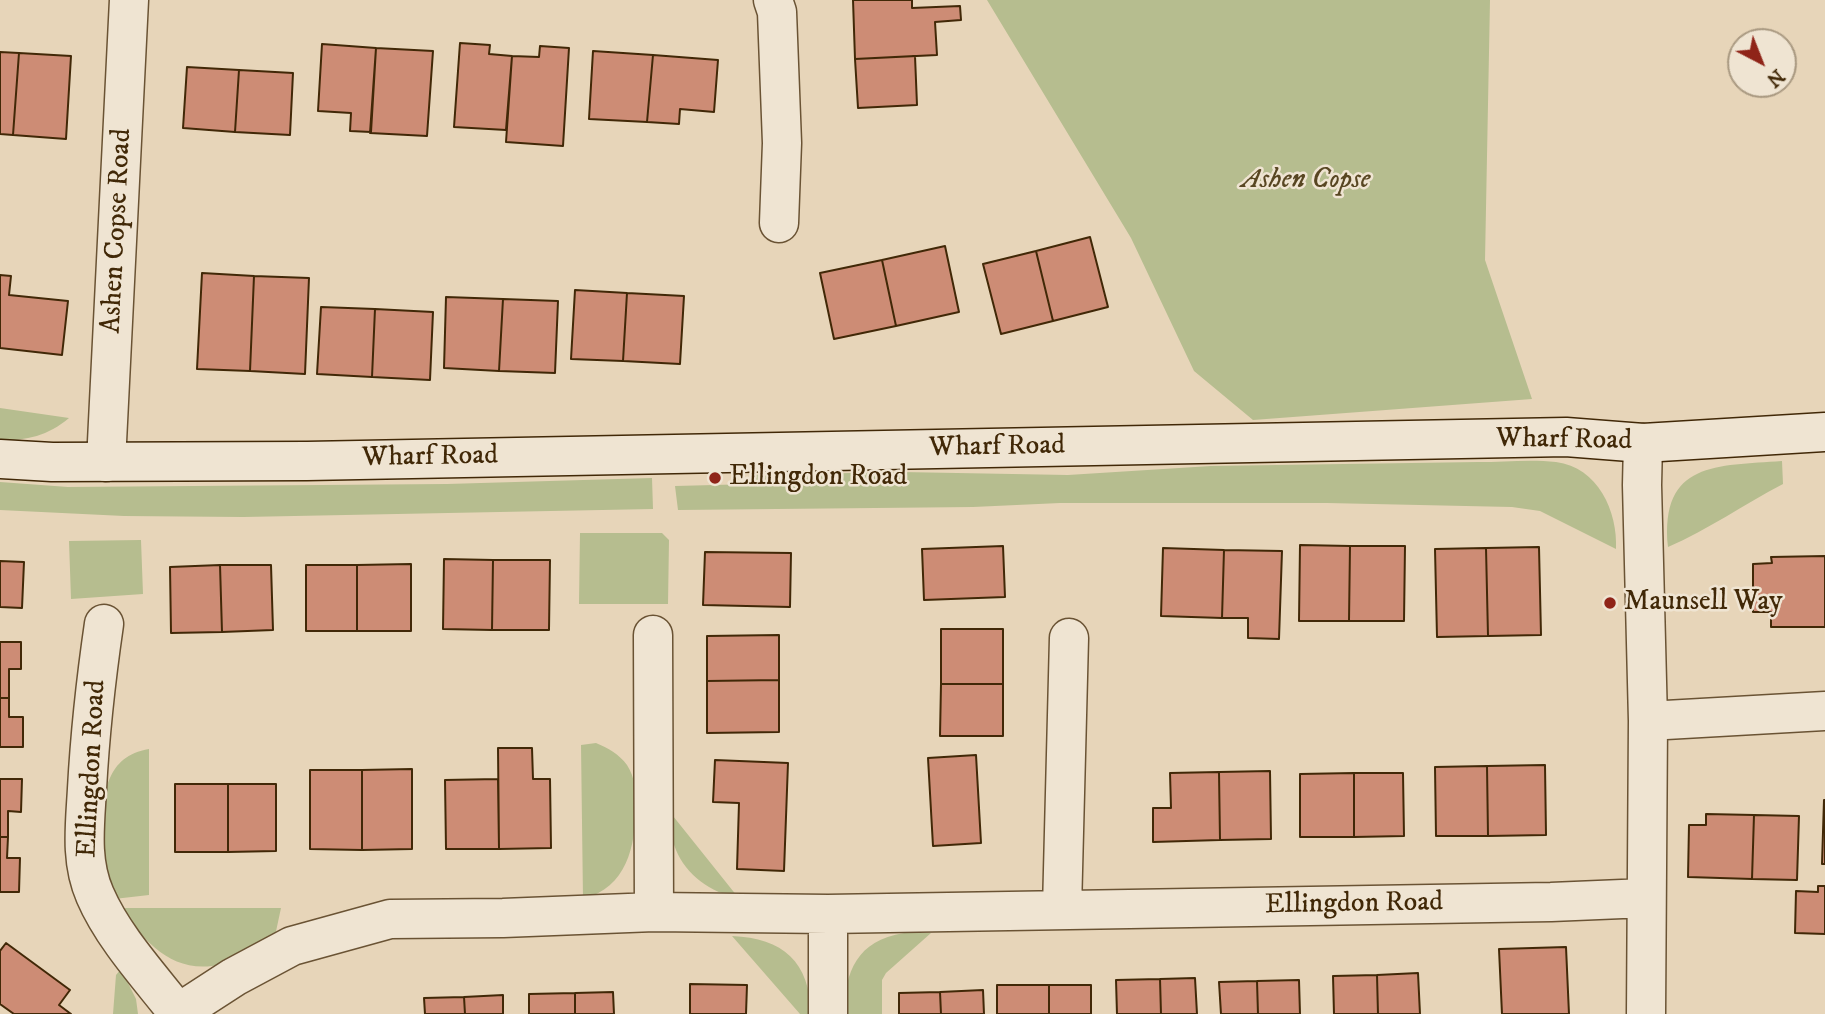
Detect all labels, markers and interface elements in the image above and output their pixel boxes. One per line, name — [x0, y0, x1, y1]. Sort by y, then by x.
north arrow — [1727, 28, 1797, 98]
text: N — [1762, 64, 1789, 91]
street label: Ashen Copse Road — [96, 128, 140, 334]
park label: Ashen Copse — [1242, 164, 1370, 198]
street label: Wharf Road — [1496, 423, 1632, 459]
street label: Wharf Road — [929, 430, 1065, 466]
street label: Wharf Road — [362, 440, 498, 476]
place label: Ellingdon Road — [729, 461, 907, 495]
marker: Ellingdon Road — [707, 470, 723, 486]
place label: Maunsell Way — [1624, 586, 1782, 620]
marker: Maunsell Way — [1602, 595, 1618, 611]
street label: Ellingdon Road — [72, 679, 114, 859]
street label: Ellingdon Road — [1265, 887, 1443, 923]

